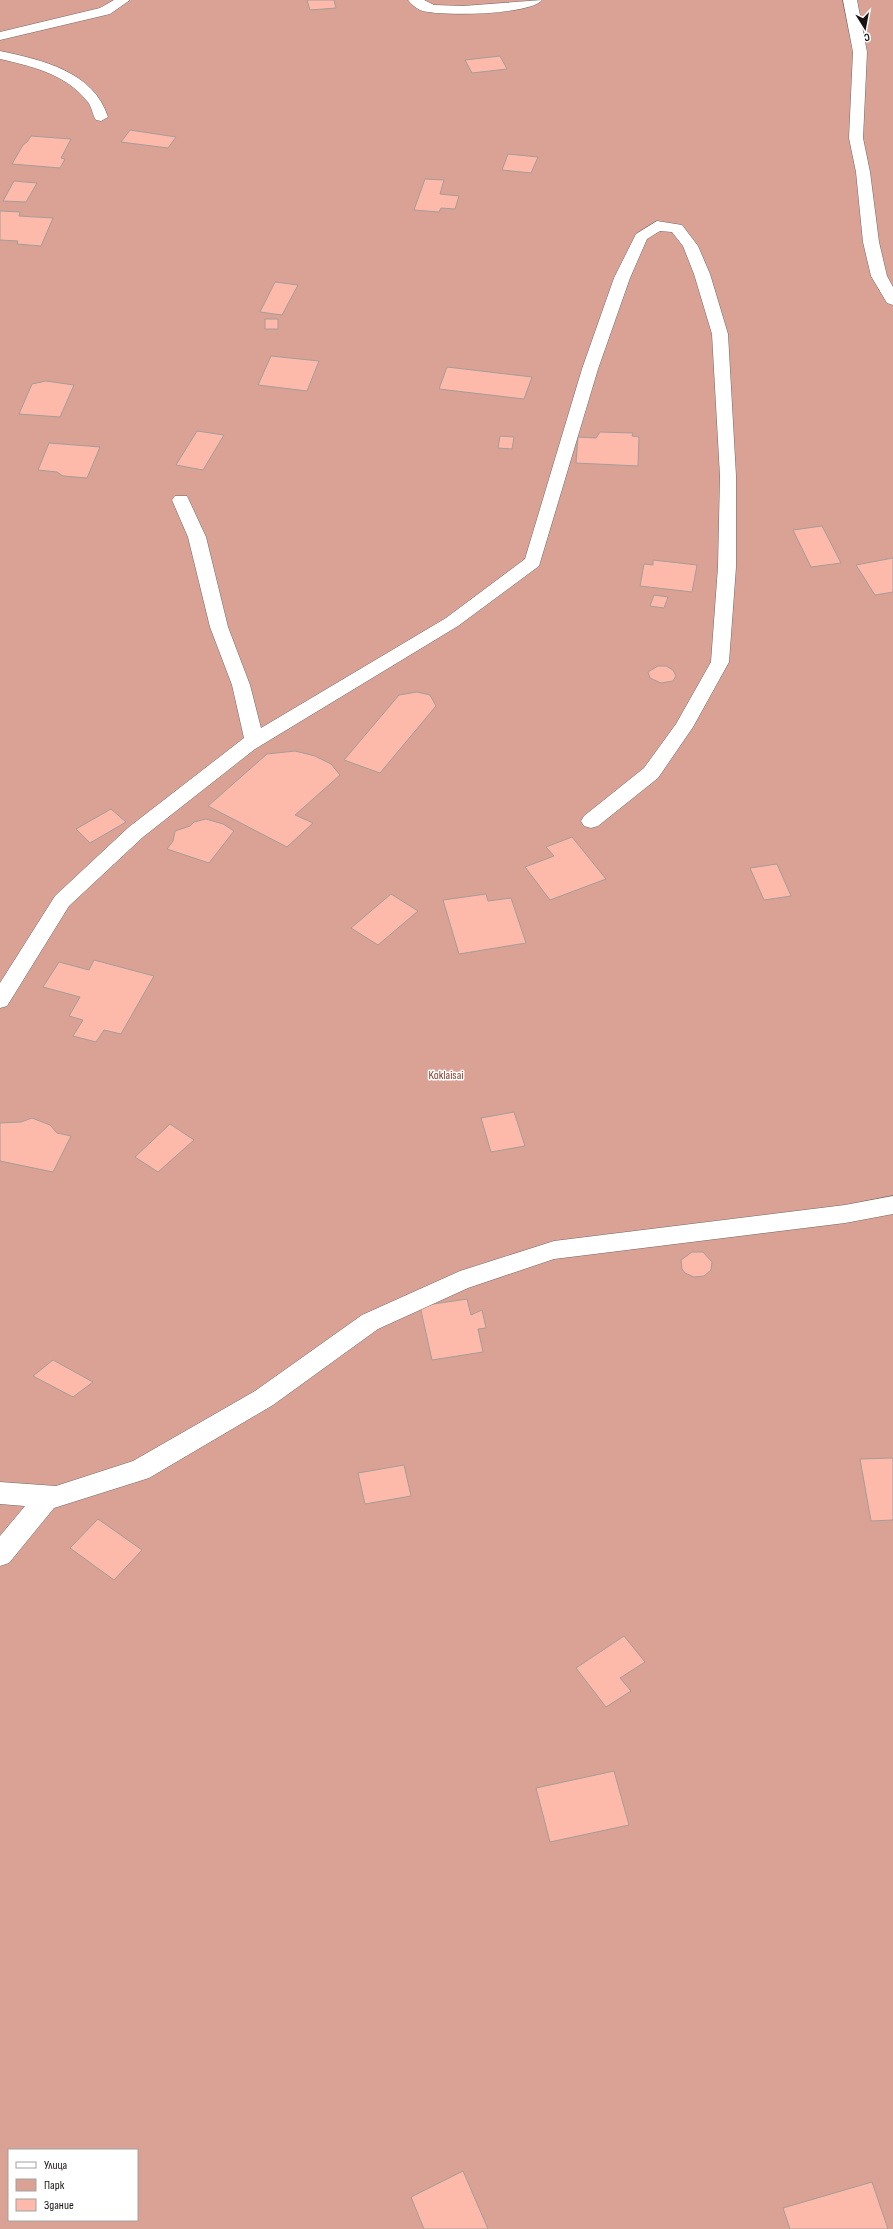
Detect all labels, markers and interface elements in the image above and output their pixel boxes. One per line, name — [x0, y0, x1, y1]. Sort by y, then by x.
north arrow — [845, 8, 885, 48]
text: С — [862, 30, 871, 44]
park label: Koklaisai — [429, 1068, 463, 1083]
legend — [8, 2149, 138, 2221]
text: Улица — [44, 2158, 68, 2173]
text: Парк — [44, 2178, 65, 2193]
text: Здание — [44, 2198, 74, 2213]

